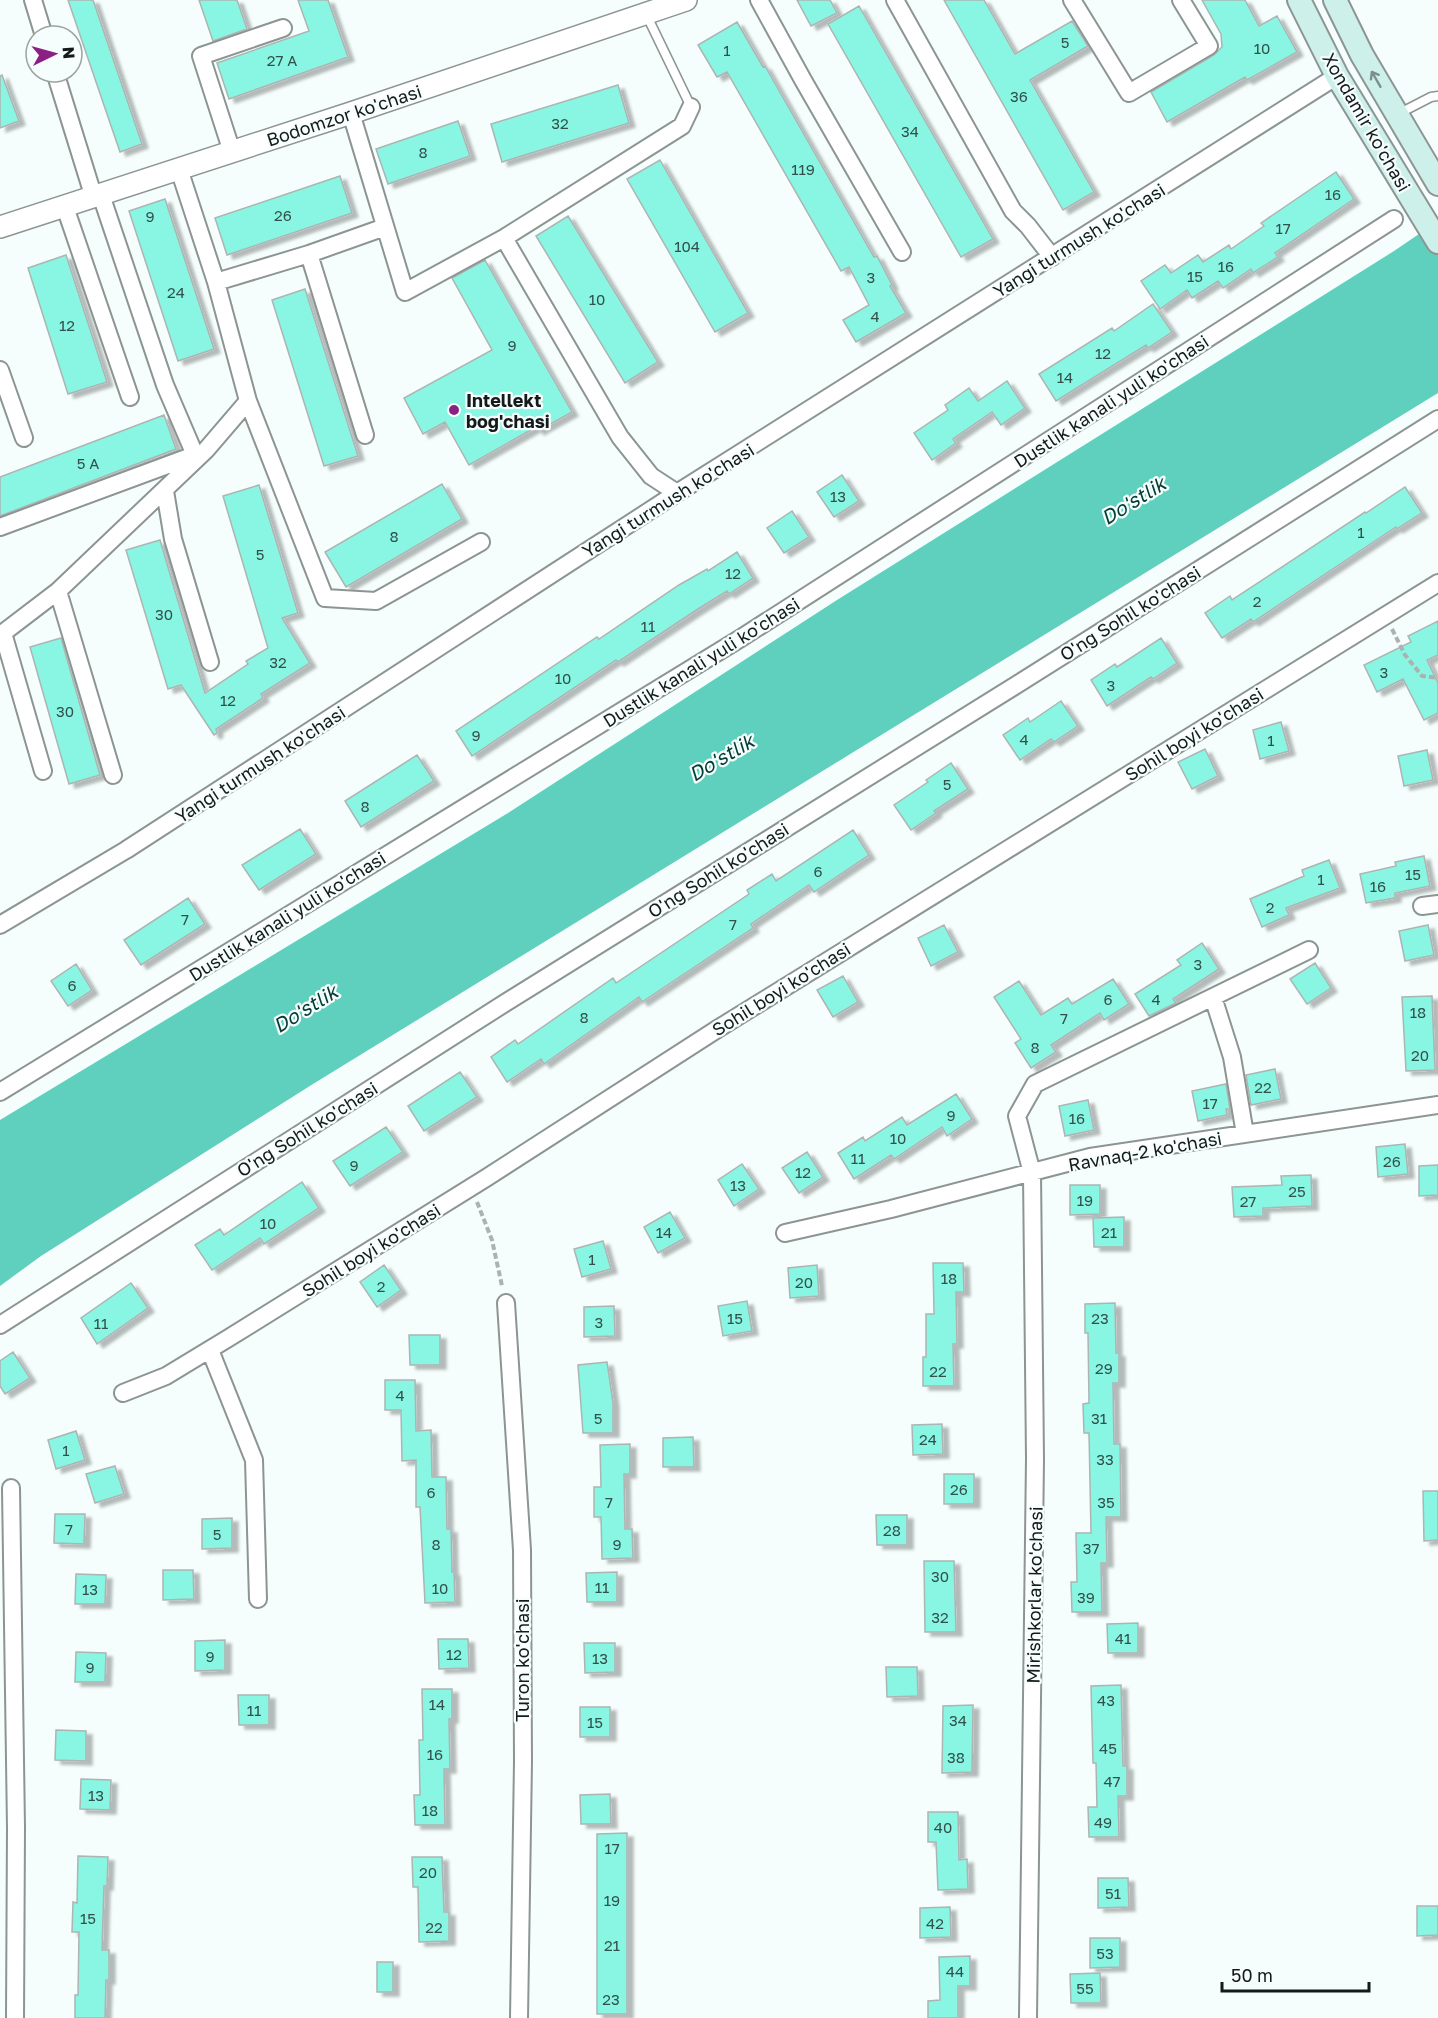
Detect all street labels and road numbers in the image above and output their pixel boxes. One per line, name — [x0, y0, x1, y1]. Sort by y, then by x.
street label: Xondamir ko'chasi — [1318, 49, 1416, 195]
street label: Bodomzor ko'chasi — [264, 80, 424, 150]
street label: Yangi turmush ko'chasi — [989, 178, 1169, 302]
street label: Dustlik kanali yuli ko'chasi — [1010, 330, 1212, 472]
street label: Yangi turmush ko'chasi — [578, 438, 758, 562]
street label: O'ng Sohil ko'chasi — [1055, 561, 1205, 665]
street label: Dustlik kanali yuli ko'chasi — [599, 592, 803, 732]
street label: Sohil boyi ko'chasi — [1121, 683, 1267, 785]
street label: Yangi turmush ko'chasi — [171, 701, 349, 827]
street label: O'ng Sohil ko'chasi — [643, 818, 793, 922]
street label: Dustlik kanali yuli ko'chasi — [185, 846, 389, 986]
street label: Sohil boyi ko'chasi — [708, 938, 854, 1040]
street label: O'ng Sohil ko'chasi — [232, 1077, 382, 1181]
street label: Ravnaq-2 ko'chasi — [1066, 1127, 1224, 1175]
street label: Sohil boyi ko'chasi — [298, 1199, 444, 1301]
street label: Mirishkorlar ko'chasi — [1021, 1506, 1047, 1684]
street label: Turon ko'chasi — [511, 1598, 533, 1722]

